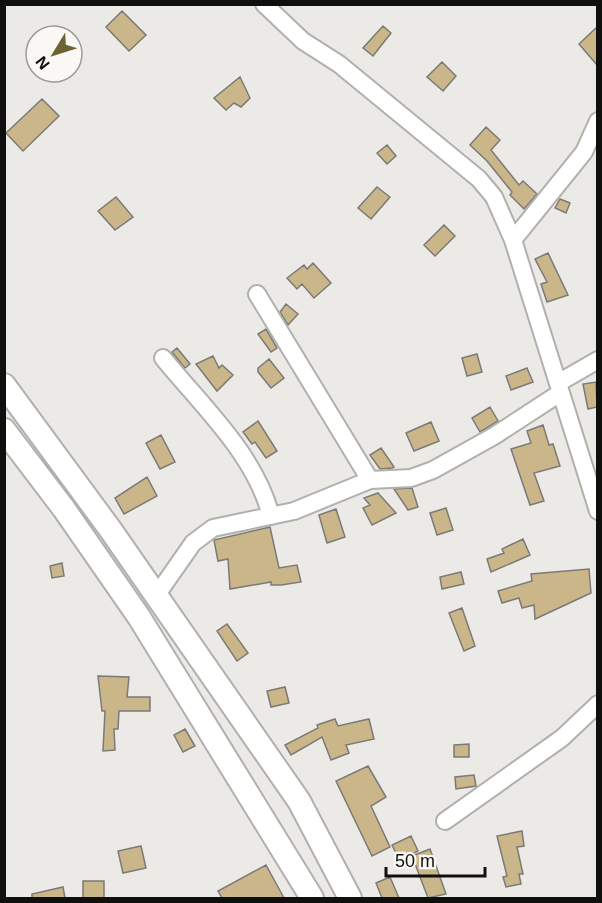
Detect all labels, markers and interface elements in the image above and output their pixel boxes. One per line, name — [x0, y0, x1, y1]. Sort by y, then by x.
north arrow — [24, 24, 84, 84]
text: N — [32, 53, 53, 73]
scale bar — [386, 840, 485, 878]
text: 50 m — [395, 851, 435, 871]

